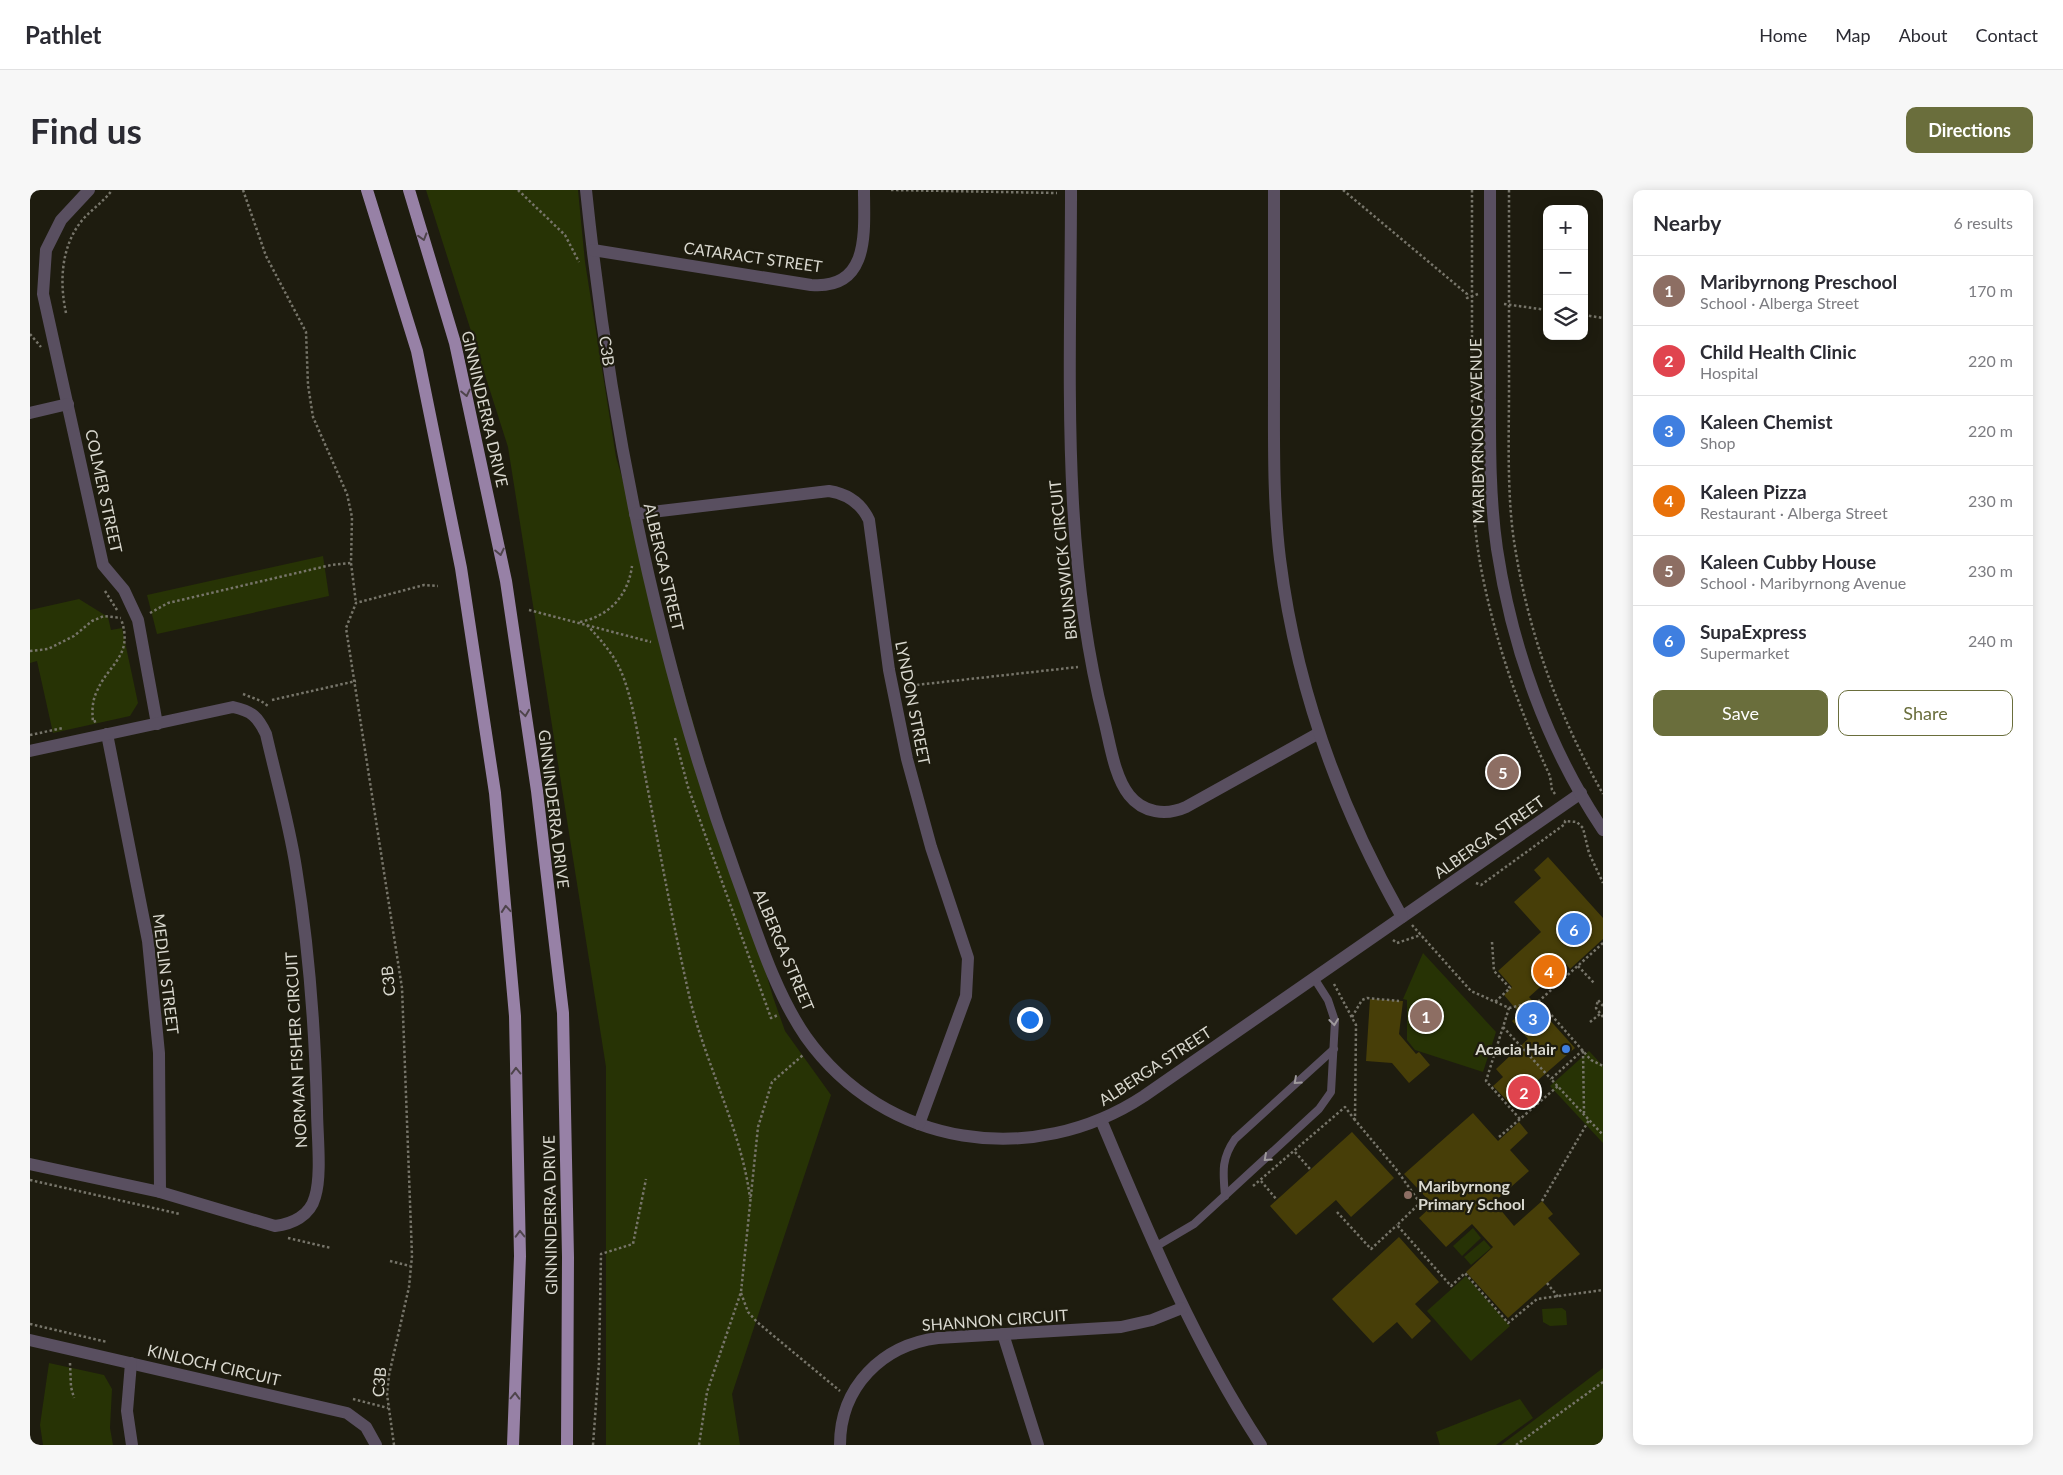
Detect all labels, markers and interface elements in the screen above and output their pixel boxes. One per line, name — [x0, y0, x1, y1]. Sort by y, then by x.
text: Pathlet — [25, 20, 102, 49]
text: Home — [1759, 24, 1807, 46]
text: Map — [1835, 24, 1871, 46]
text: About — [1899, 24, 1948, 46]
text: Contact — [1976, 24, 2038, 46]
button: Directions — [1906, 107, 2033, 153]
text: Find us — [30, 109, 142, 151]
map controls — [1543, 205, 1588, 340]
button: + — [1543, 205, 1588, 250]
text: Nearby — [1653, 210, 1721, 235]
text: 6 results — [1953, 213, 2013, 232]
one-way arrow — [417, 232, 427, 240]
street label: CATARACT STREET — [682, 237, 824, 276]
button: − — [1543, 250, 1588, 295]
text: Maribyrnong Preschool — [1700, 270, 1897, 293]
text: 1 — [1664, 281, 1674, 300]
text: 170 m — [1968, 281, 2013, 300]
text: School · Alberga Street — [1700, 293, 1859, 312]
button: layers — [1543, 295, 1588, 340]
street label: GINNINDERRA DRIVE — [458, 329, 513, 489]
street label: C3B — [596, 335, 619, 367]
street label: MARIBYRNONG AVENUE — [1465, 338, 1488, 524]
text: Child Health Clinic — [1700, 340, 1856, 363]
text: 2 — [1664, 351, 1674, 370]
text: 220 m — [1968, 351, 2013, 370]
text: Hospital — [1700, 363, 1758, 382]
one-way arrow — [460, 389, 470, 398]
text: Kaleen Chemist — [1700, 410, 1833, 433]
text: 3 — [1664, 421, 1674, 440]
text: 220 m — [1968, 421, 2013, 440]
street label: COLMER STREET — [82, 427, 127, 555]
text: Shop — [1700, 433, 1736, 452]
street label: BRUNSWICK CIRCUIT — [1045, 479, 1080, 641]
text: Kaleen Pizza — [1700, 480, 1807, 503]
text: 4 — [1664, 491, 1674, 510]
text: 230 m — [1968, 491, 2013, 510]
street label: ALBERGA STREET — [641, 501, 689, 633]
text: Restaurant · Alberga Street — [1700, 503, 1888, 522]
one-way arrow — [494, 548, 505, 557]
text: Kaleen Cubby House — [1700, 550, 1876, 573]
text: 5 — [1664, 561, 1674, 580]
text: 230 m — [1968, 561, 2013, 580]
text: School · Maribyrnong Avenue — [1700, 573, 1906, 592]
text: SupaExpress — [1700, 620, 1807, 643]
text: 6 — [1664, 631, 1674, 650]
text: 240 m — [1968, 631, 2013, 650]
street label: LYNDON STREET — [892, 639, 935, 767]
text: Supermarket — [1700, 643, 1789, 662]
button: Save — [1653, 690, 1828, 736]
button: Share — [1838, 690, 2013, 736]
one-way arrow — [520, 708, 530, 717]
street label: GINNINDERRA DRIVE — [535, 728, 574, 889]
pin: 5 — [1487, 753, 1519, 791]
street label: ALBERGA STREET — [1430, 791, 1548, 882]
street label: ALBERGA STREET — [750, 886, 819, 1014]
one-way arrow — [500, 905, 511, 913]
pin: 6 — [1558, 910, 1590, 948]
street label: MEDLIN STREET — [150, 913, 183, 1036]
street label: NORMAN FISHER CIRCUIT — [281, 951, 310, 1149]
pin: 4 — [1533, 952, 1565, 990]
street label: C3B — [376, 965, 399, 997]
pin: 1 — [1410, 997, 1442, 1035]
pin: 3 — [1517, 999, 1549, 1037]
your location — [1017, 1007, 1043, 1033]
one-way arrow — [1328, 1018, 1339, 1026]
street label: ALBERGA STREET — [1095, 1022, 1215, 1109]
place label: Acacia Hair — [1474, 1039, 1556, 1058]
marker: Acacia Hair — [1560, 1043, 1572, 1055]
one-way arrow — [511, 1067, 522, 1075]
pin: 2 — [1508, 1073, 1540, 1111]
one-way arrow — [1294, 1076, 1303, 1085]
street label: GINNINDERRA DRIVE — [539, 1135, 560, 1295]
one-way arrow — [1263, 1152, 1272, 1161]
place label: Maribyrnong Primary School — [1418, 1176, 1525, 1213]
marker: Maribyrnong Primary School — [1402, 1189, 1414, 1201]
one-way arrow — [514, 1230, 525, 1238]
street label: SHANNON CIRCUIT — [921, 1305, 1069, 1334]
street label: KINLOCH CIRCUIT — [146, 1340, 283, 1389]
street label: C3B — [368, 1366, 389, 1398]
one-way arrow — [510, 1392, 520, 1400]

